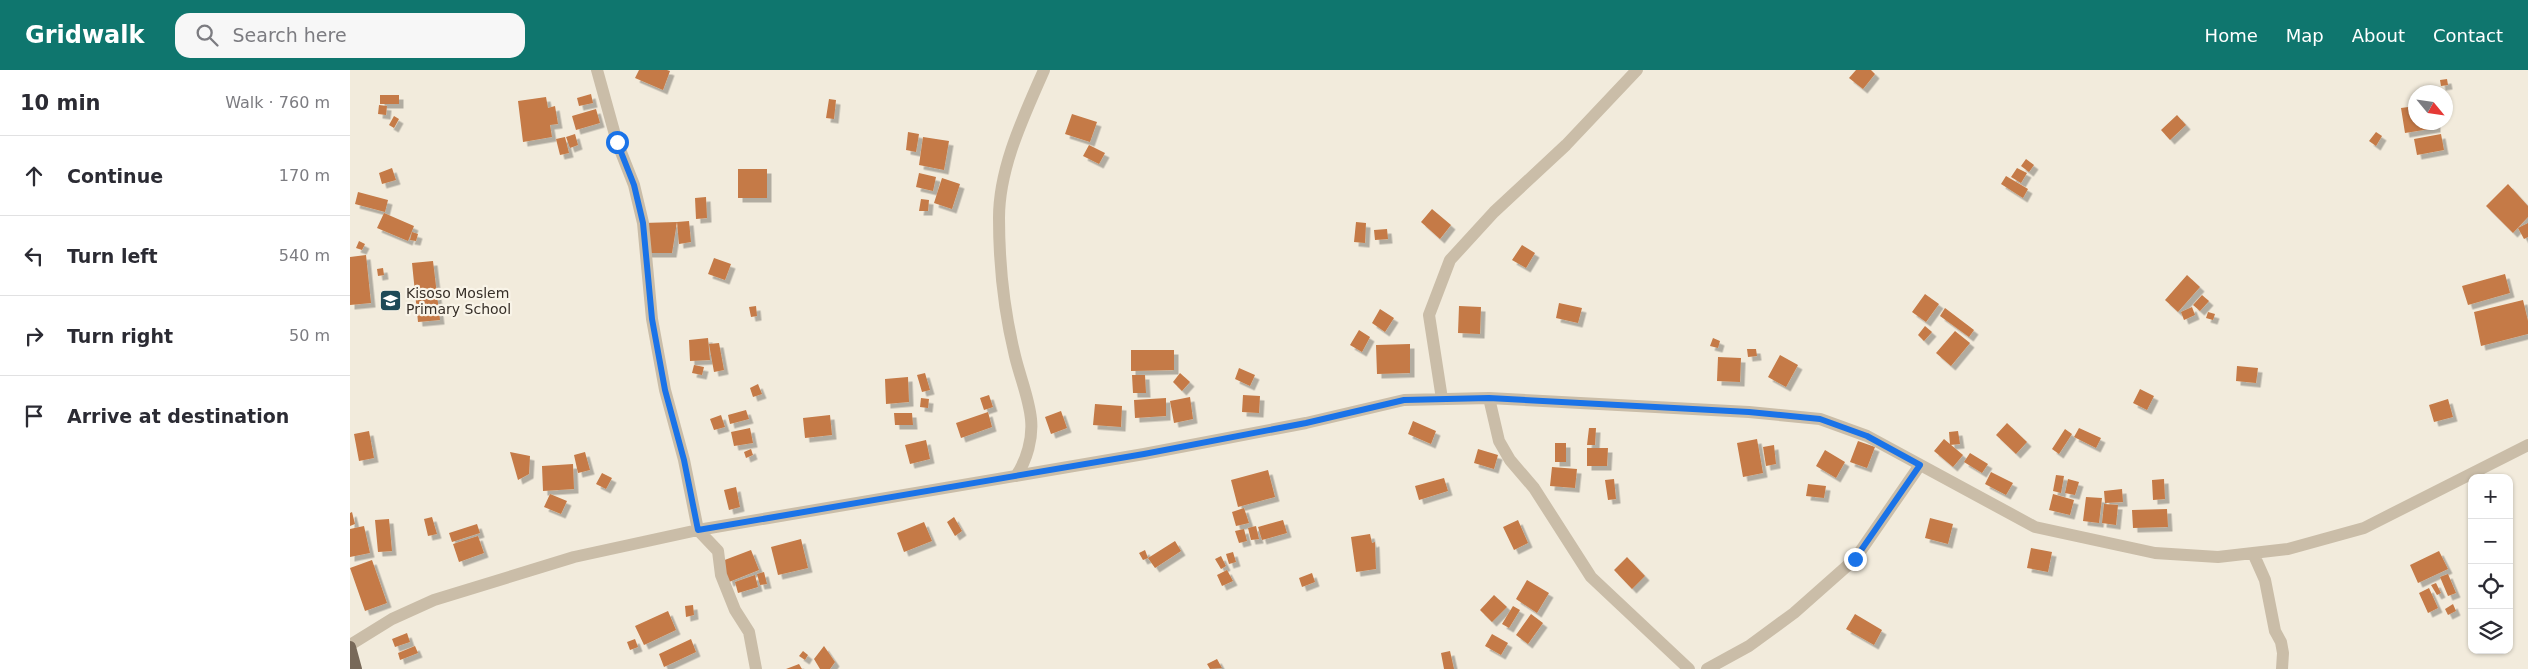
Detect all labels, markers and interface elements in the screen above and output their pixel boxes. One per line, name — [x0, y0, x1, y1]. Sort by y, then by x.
search box — [175, 13, 525, 58]
text: Gridwalk — [25, 21, 145, 49]
icon: search — [193, 21, 221, 49]
text: Search here — [233, 24, 347, 46]
text: Home — [2205, 25, 2258, 46]
text: Map — [2286, 25, 2324, 46]
text: About — [2352, 25, 2405, 46]
text: Contact — [2433, 25, 2503, 46]
north arrow — [2408, 85, 2453, 130]
text: 10 min — [20, 91, 101, 115]
text: Walk · 760 m — [225, 93, 330, 112]
route start — [606, 131, 629, 154]
icon: ahead — [20, 162, 48, 190]
text: Continue — [67, 165, 163, 187]
text: 170 m — [279, 166, 330, 185]
icon: left — [20, 242, 48, 270]
text: Turn left — [67, 245, 158, 267]
text: 540 m — [279, 246, 330, 265]
place label: Kisoso Moslem Primary School — [406, 285, 511, 317]
school or university icon: Kisoso Moslem Primary School — [378, 289, 402, 313]
icon: right — [20, 322, 48, 350]
text: Turn right — [67, 325, 173, 347]
text: 50 m — [289, 326, 330, 345]
icon: arrive — [20, 402, 48, 430]
text: Arrive at destination — [67, 405, 289, 427]
map controls — [2468, 474, 2513, 654]
button: + — [2468, 474, 2513, 519]
button: − — [2468, 519, 2513, 564]
route end — [1844, 548, 1867, 571]
button: locate — [2468, 564, 2513, 609]
button: layers — [2468, 609, 2513, 654]

